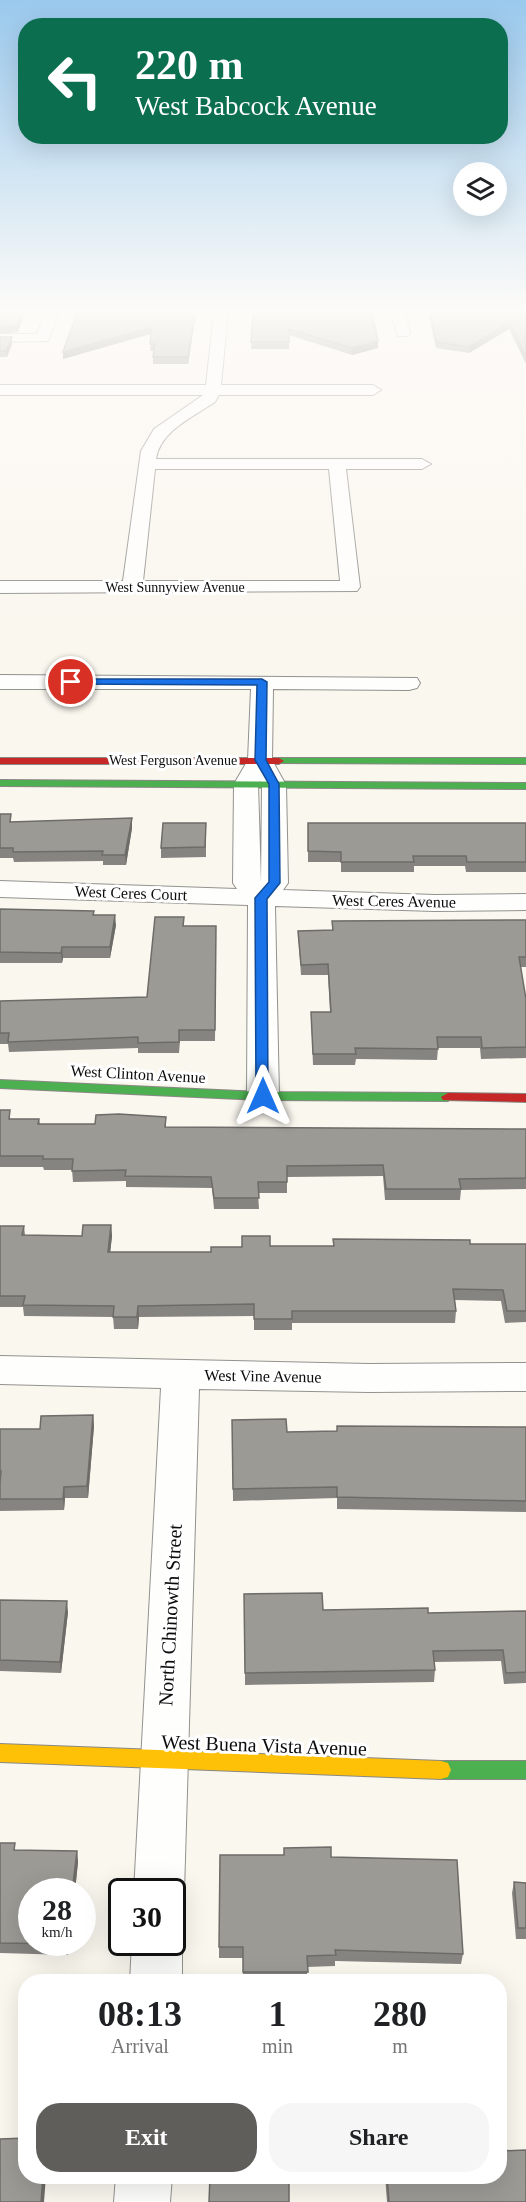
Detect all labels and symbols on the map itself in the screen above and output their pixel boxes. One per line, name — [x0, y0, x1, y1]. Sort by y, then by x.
street label: West Sunnyview Avenue — [105, 580, 245, 595]
pin — [45, 656, 96, 707]
street label: West Ferguson Avenue — [109, 753, 237, 768]
street label: West Ceres Court — [75, 883, 188, 903]
street label: West Ceres Avenue — [332, 891, 456, 911]
street label: West Clinton Avenue — [70, 1062, 206, 1086]
position arrow — [231, 1064, 295, 1128]
street label: West Vine Avenue — [204, 1366, 322, 1386]
street label: North Chinowth Street — [154, 1523, 186, 1707]
street label: West Buena Vista Avenue — [161, 1730, 367, 1760]
speed limit sign: 30 — [108, 1878, 186, 1956]

